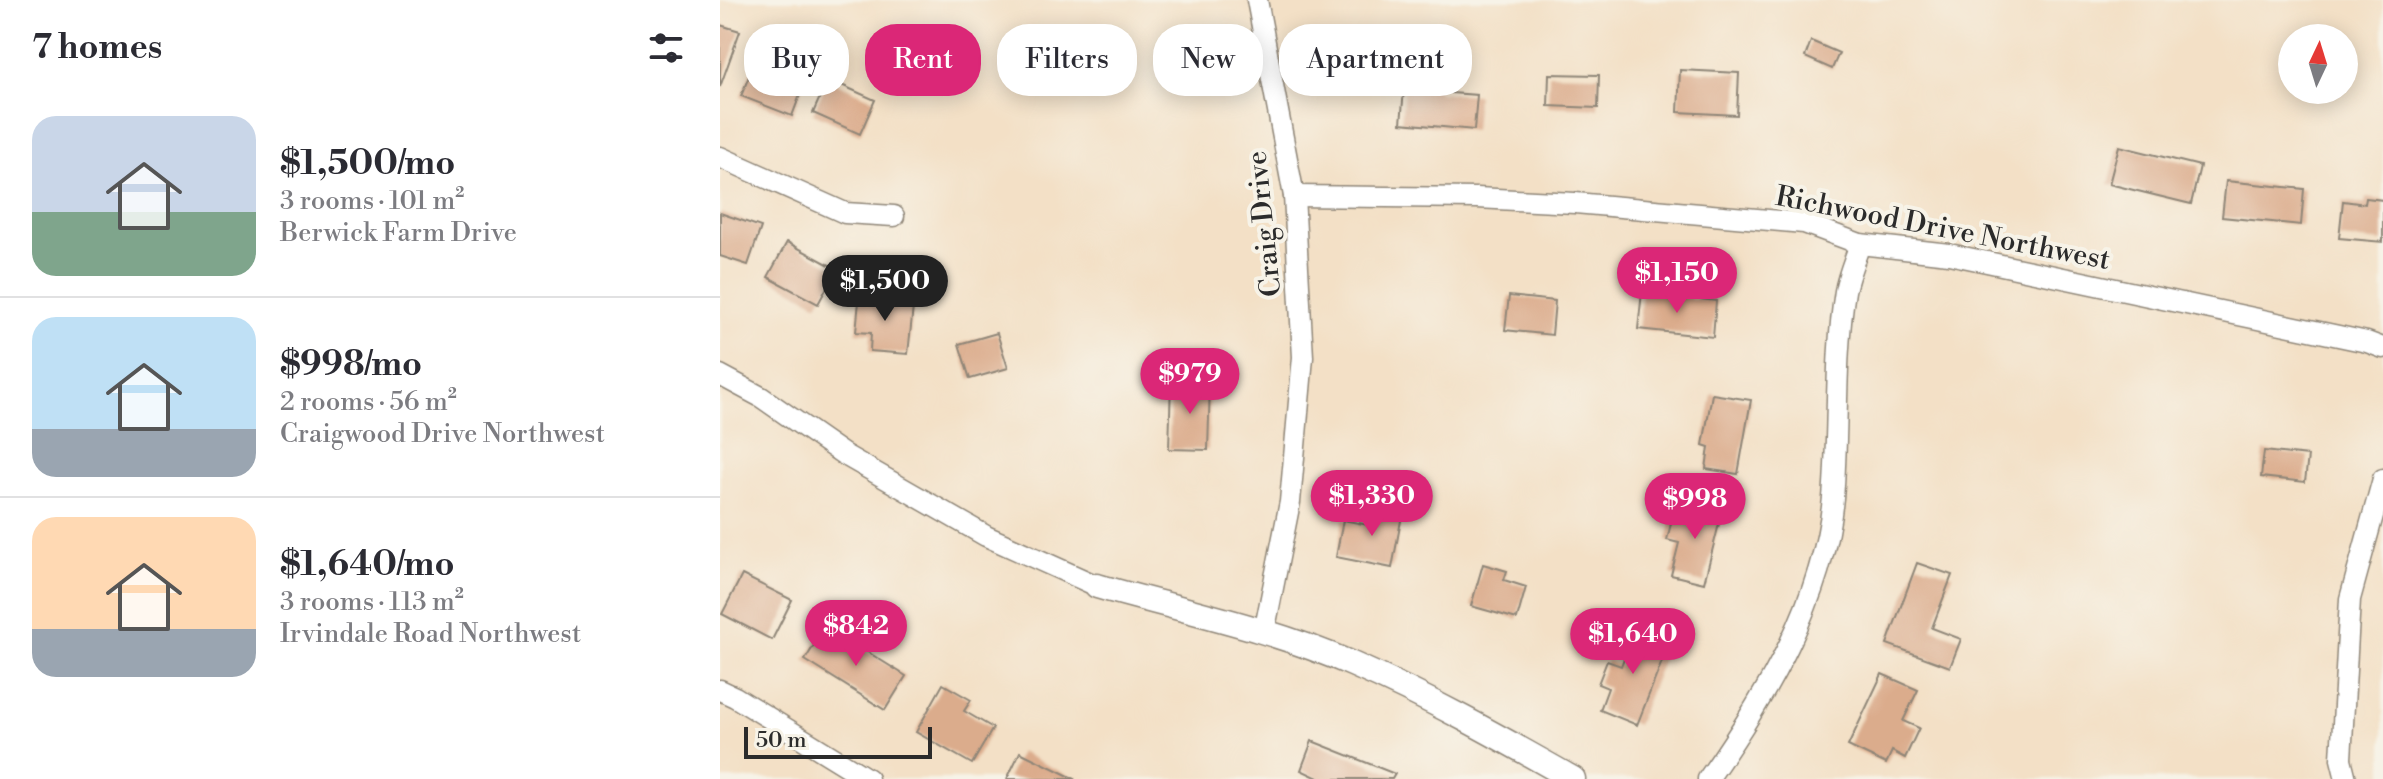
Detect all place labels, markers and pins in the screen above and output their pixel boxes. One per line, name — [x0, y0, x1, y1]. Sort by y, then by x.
pin: $1,150 — [1612, 247, 1742, 315]
pin: $1,500 — [820, 255, 950, 323]
pin: $979 — [1143, 348, 1237, 416]
pin: $1,330 — [1307, 470, 1437, 538]
pin: $998 — [1648, 473, 1742, 541]
pin: $842 — [809, 600, 903, 668]
pin: $1,640 — [1568, 608, 1698, 676]

